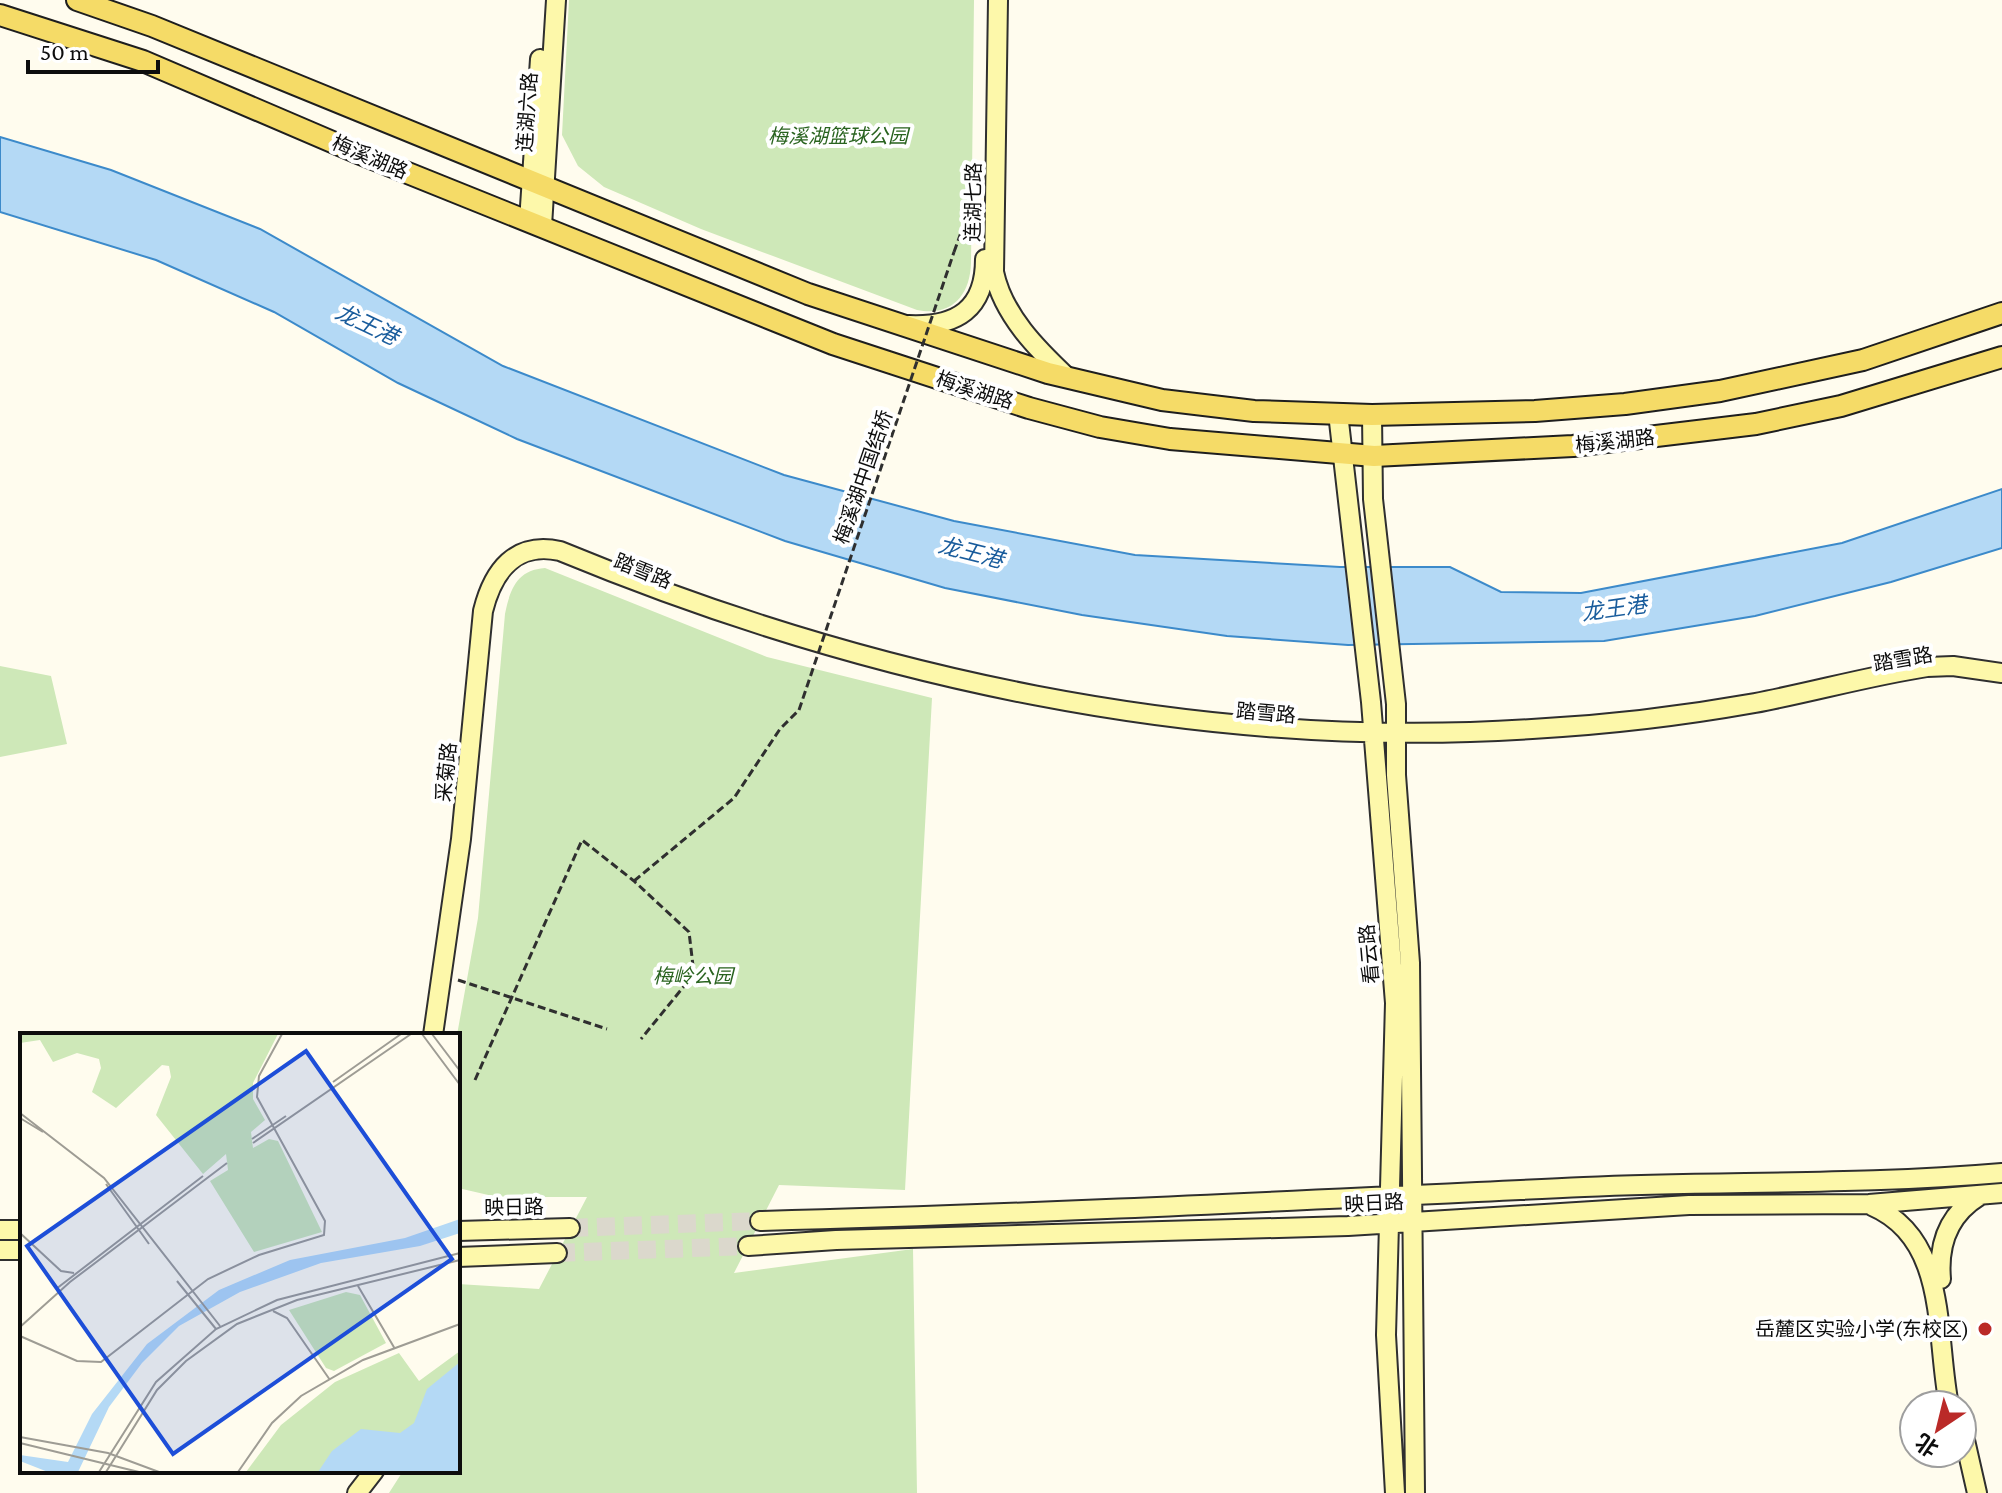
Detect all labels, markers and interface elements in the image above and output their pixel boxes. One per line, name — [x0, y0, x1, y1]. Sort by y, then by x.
scale bar — [28, 24, 158, 74]
text: 50 m — [40, 38, 89, 65]
street label: 连湖六路 — [513, 71, 541, 153]
park label: 梅溪湖篮球公园 — [768, 125, 911, 147]
street label: 梅溪湖路 — [329, 131, 411, 183]
street label: 连湖七路 — [961, 162, 985, 242]
water label: 龙王港 — [332, 299, 405, 351]
street label: 梅溪湖路 — [934, 367, 1016, 413]
street label: 梅溪湖中国结桥 — [830, 407, 896, 547]
street label: 梅溪湖路 — [1574, 426, 1656, 456]
water label: 龙王港 — [936, 532, 1009, 573]
street label: 踏雪路 — [611, 550, 675, 592]
water label: 龙王港 — [1580, 591, 1651, 625]
street label: 踏雪路 — [1872, 643, 1934, 675]
street label: 踏雪路 — [1235, 699, 1297, 727]
street label: 采菊路 — [432, 741, 460, 803]
street label: 看云路 — [1355, 923, 1383, 985]
park label: 梅岭公园 — [653, 965, 736, 987]
inset map — [20, 1033, 460, 1473]
street label: 映日路 — [1343, 1190, 1405, 1216]
street label: 映日路 — [484, 1195, 544, 1219]
place label: 岳麓区实验小学(东校区) — [1755, 1318, 1969, 1341]
marker: 岳麓区实验小学(东校区) — [1976, 1320, 1994, 1338]
north arrow — [1898, 1389, 1978, 1469]
text: 北 — [1911, 1428, 1943, 1462]

